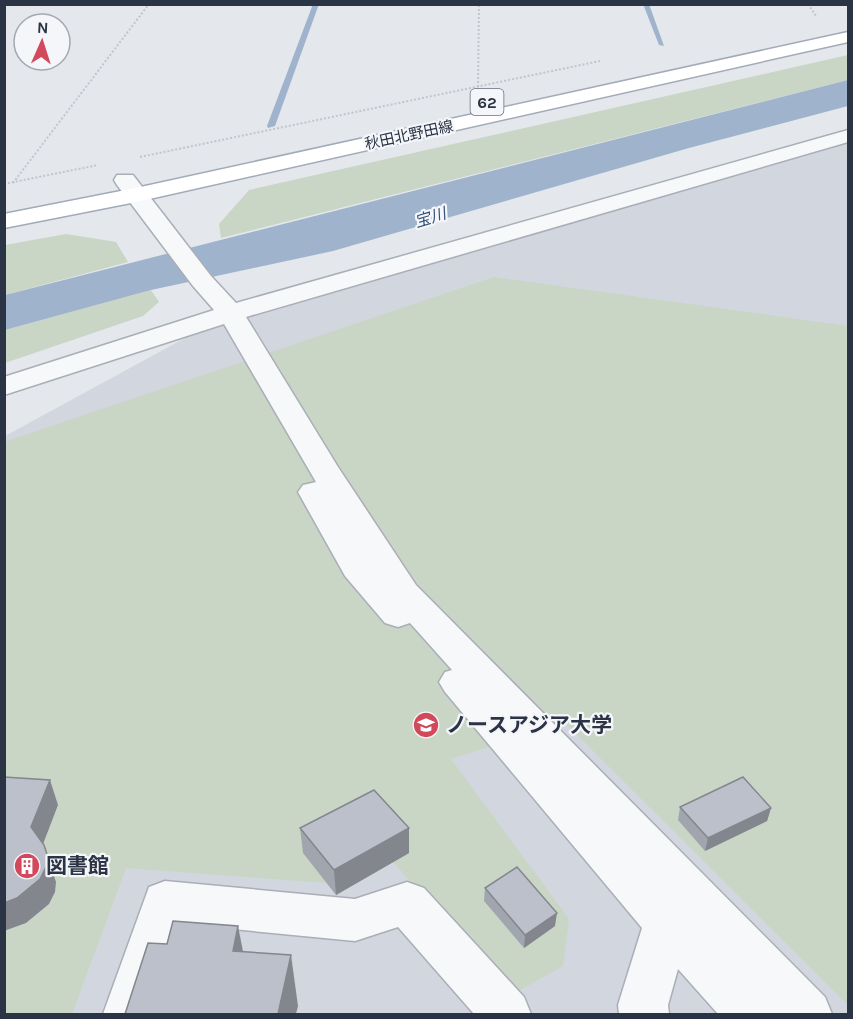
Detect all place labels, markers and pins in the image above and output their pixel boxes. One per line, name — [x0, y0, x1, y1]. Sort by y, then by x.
school or university icon: ノースアジア大学 — [411, 710, 441, 740]
place label: ノースアジア大学 — [446, 713, 612, 737]
building icon: 図書館 — [12, 851, 42, 881]
place label: 図書館 — [46, 854, 109, 878]

